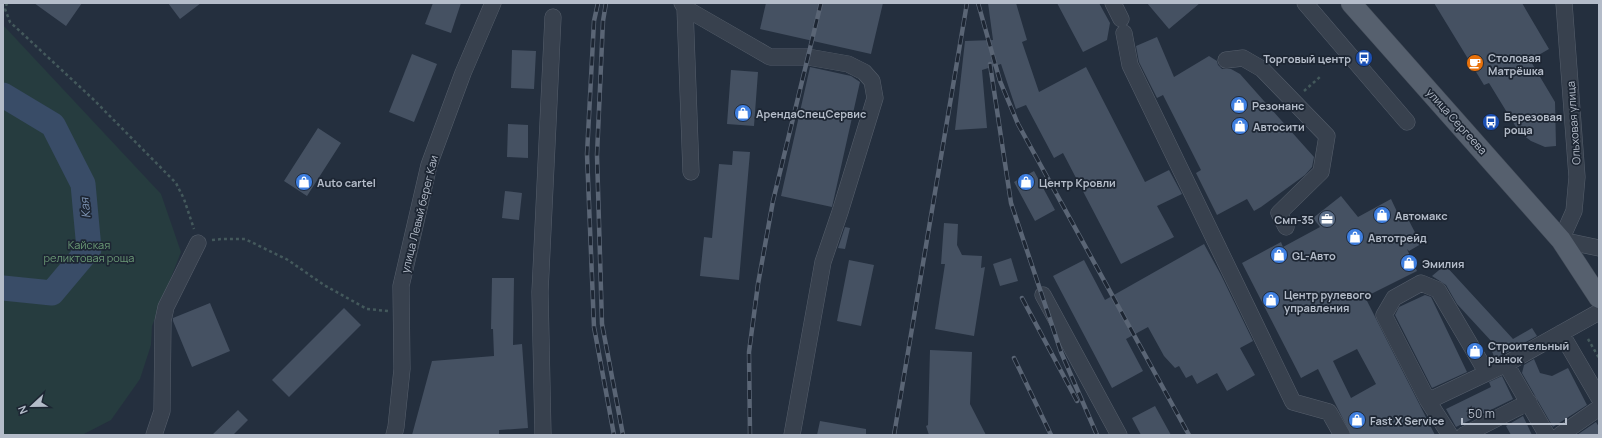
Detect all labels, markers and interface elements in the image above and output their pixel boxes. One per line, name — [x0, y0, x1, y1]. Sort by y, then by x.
bus stop icon: Торговый центр — [1354, 48, 1374, 68]
place label: Столовая Матрёшка — [1488, 50, 1544, 78]
place label: Торговый центр — [1263, 51, 1351, 66]
cafe icon: Столовая Матрёшка — [1465, 53, 1485, 73]
street label: Ольховая улица — [1563, 81, 1583, 165]
street label: улица Сергеева — [1423, 85, 1491, 157]
shop icon: Резонанс — [1229, 95, 1249, 115]
place label: Резонанс — [1252, 98, 1304, 113]
shop icon: АрендаСпецСервис — [733, 103, 753, 123]
place label: АрендаСпецСервис — [756, 106, 866, 121]
place label: Березовая роща — [1504, 109, 1562, 137]
bus stop icon: Березовая роща — [1481, 112, 1501, 132]
shop icon: Автосити — [1230, 116, 1250, 136]
place label: Автосити — [1253, 119, 1305, 134]
street label: улица Левый берег Каи — [397, 153, 441, 275]
shop icon: Auto cartel — [294, 172, 314, 192]
shop icon: Центр Кровли — [1016, 172, 1036, 192]
place label: Auto cartel — [317, 175, 376, 190]
place label: Центр Кровли — [1039, 175, 1116, 190]
water label: Кая — [75, 196, 95, 219]
shop icon: Автомакс — [1372, 205, 1392, 225]
place label: Автомакс — [1395, 208, 1448, 223]
office icon: Смп-35 — [1317, 209, 1337, 229]
place label: Смп-35 — [1274, 212, 1314, 227]
shop icon: Автотрейд — [1345, 227, 1365, 247]
place label: Автотрейд — [1368, 230, 1427, 245]
park label: Кайская реликтовая роща — [44, 237, 134, 265]
shop icon: GL-Авто — [1269, 245, 1289, 265]
place label: GL-Авто — [1292, 248, 1336, 263]
shop icon: Эмилия — [1399, 253, 1419, 273]
place label: Эмилия — [1422, 256, 1464, 271]
place label: Центр рулевого управления — [1284, 287, 1371, 315]
shop icon: Центр рулевого управления — [1261, 290, 1281, 310]
place label: Строительный рынок — [1488, 338, 1569, 366]
shop icon: Строительный рынок — [1465, 341, 1485, 361]
north arrow — [12, 386, 52, 426]
scale bar — [1462, 400, 1566, 426]
text: N — [14, 403, 31, 416]
text: 50 m — [1468, 405, 1495, 422]
shop icon: Fast X Service — [1347, 410, 1367, 430]
place label: Fast X Service — [1370, 413, 1445, 428]

